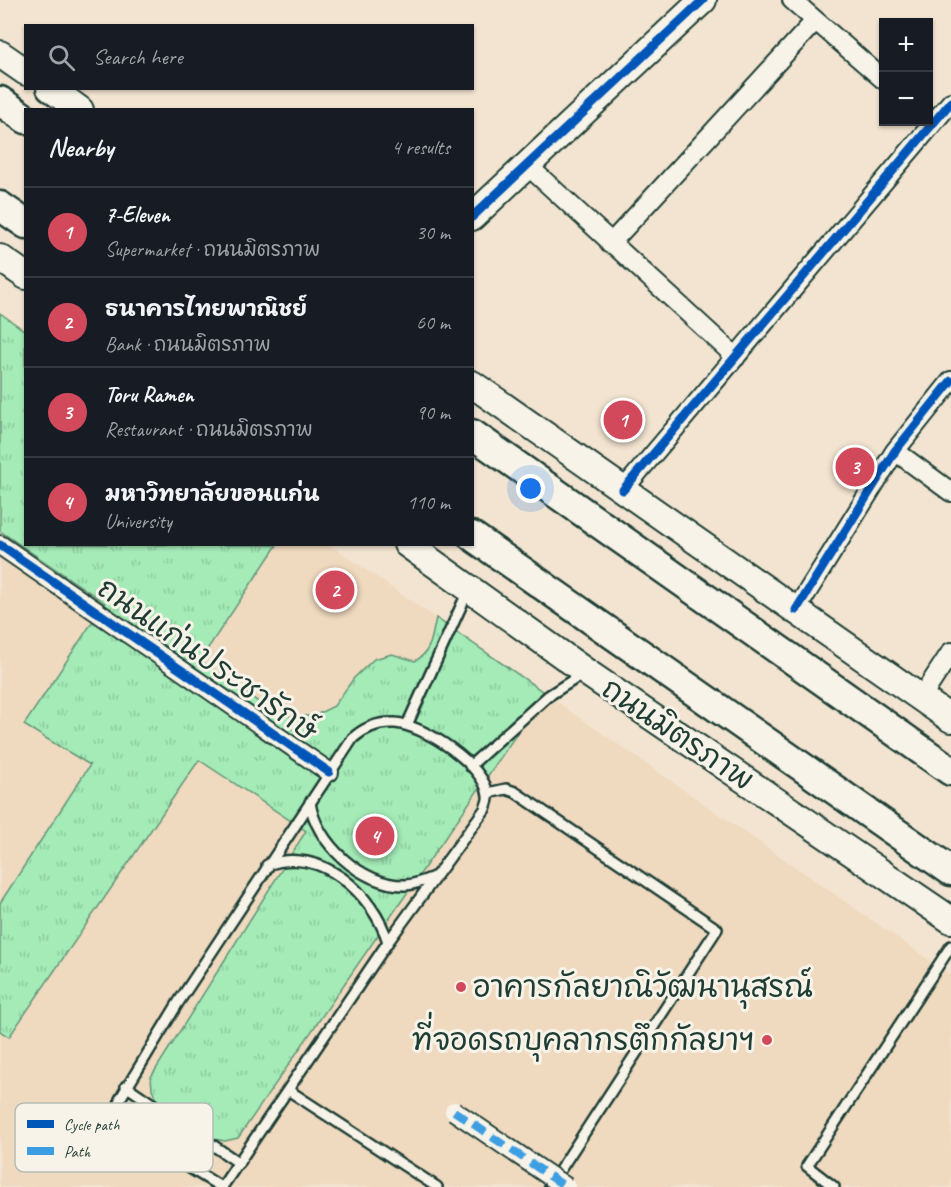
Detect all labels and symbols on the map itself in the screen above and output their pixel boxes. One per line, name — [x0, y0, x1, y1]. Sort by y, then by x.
pin: 1 — [604, 398, 642, 442]
pin: 3 — [836, 444, 874, 490]
your location — [516, 474, 545, 503]
street label: ถนนแก่นประชารักษ์ — [90, 568, 327, 750]
pin: 2 — [316, 568, 354, 612]
street label: ถนนมิตรภาพ — [595, 669, 761, 799]
pin: 4 — [356, 814, 394, 858]
place label: อาคารกัลยาณิวัฒนานุสรณ์ — [473, 967, 813, 1009]
marker: อาคารกัลยาณิวัฒนานุสรณ์ — [454, 980, 468, 994]
place label: ที่จอดรถบุคลากรตึกกัลยาฯ — [412, 1011, 755, 1062]
marker: ที่จอดรถบุคลากรตึกกัลยาฯ — [760, 1033, 774, 1047]
legend — [15, 1103, 213, 1172]
text: Cycle path — [64, 1115, 120, 1135]
text: Path — [64, 1142, 91, 1162]

